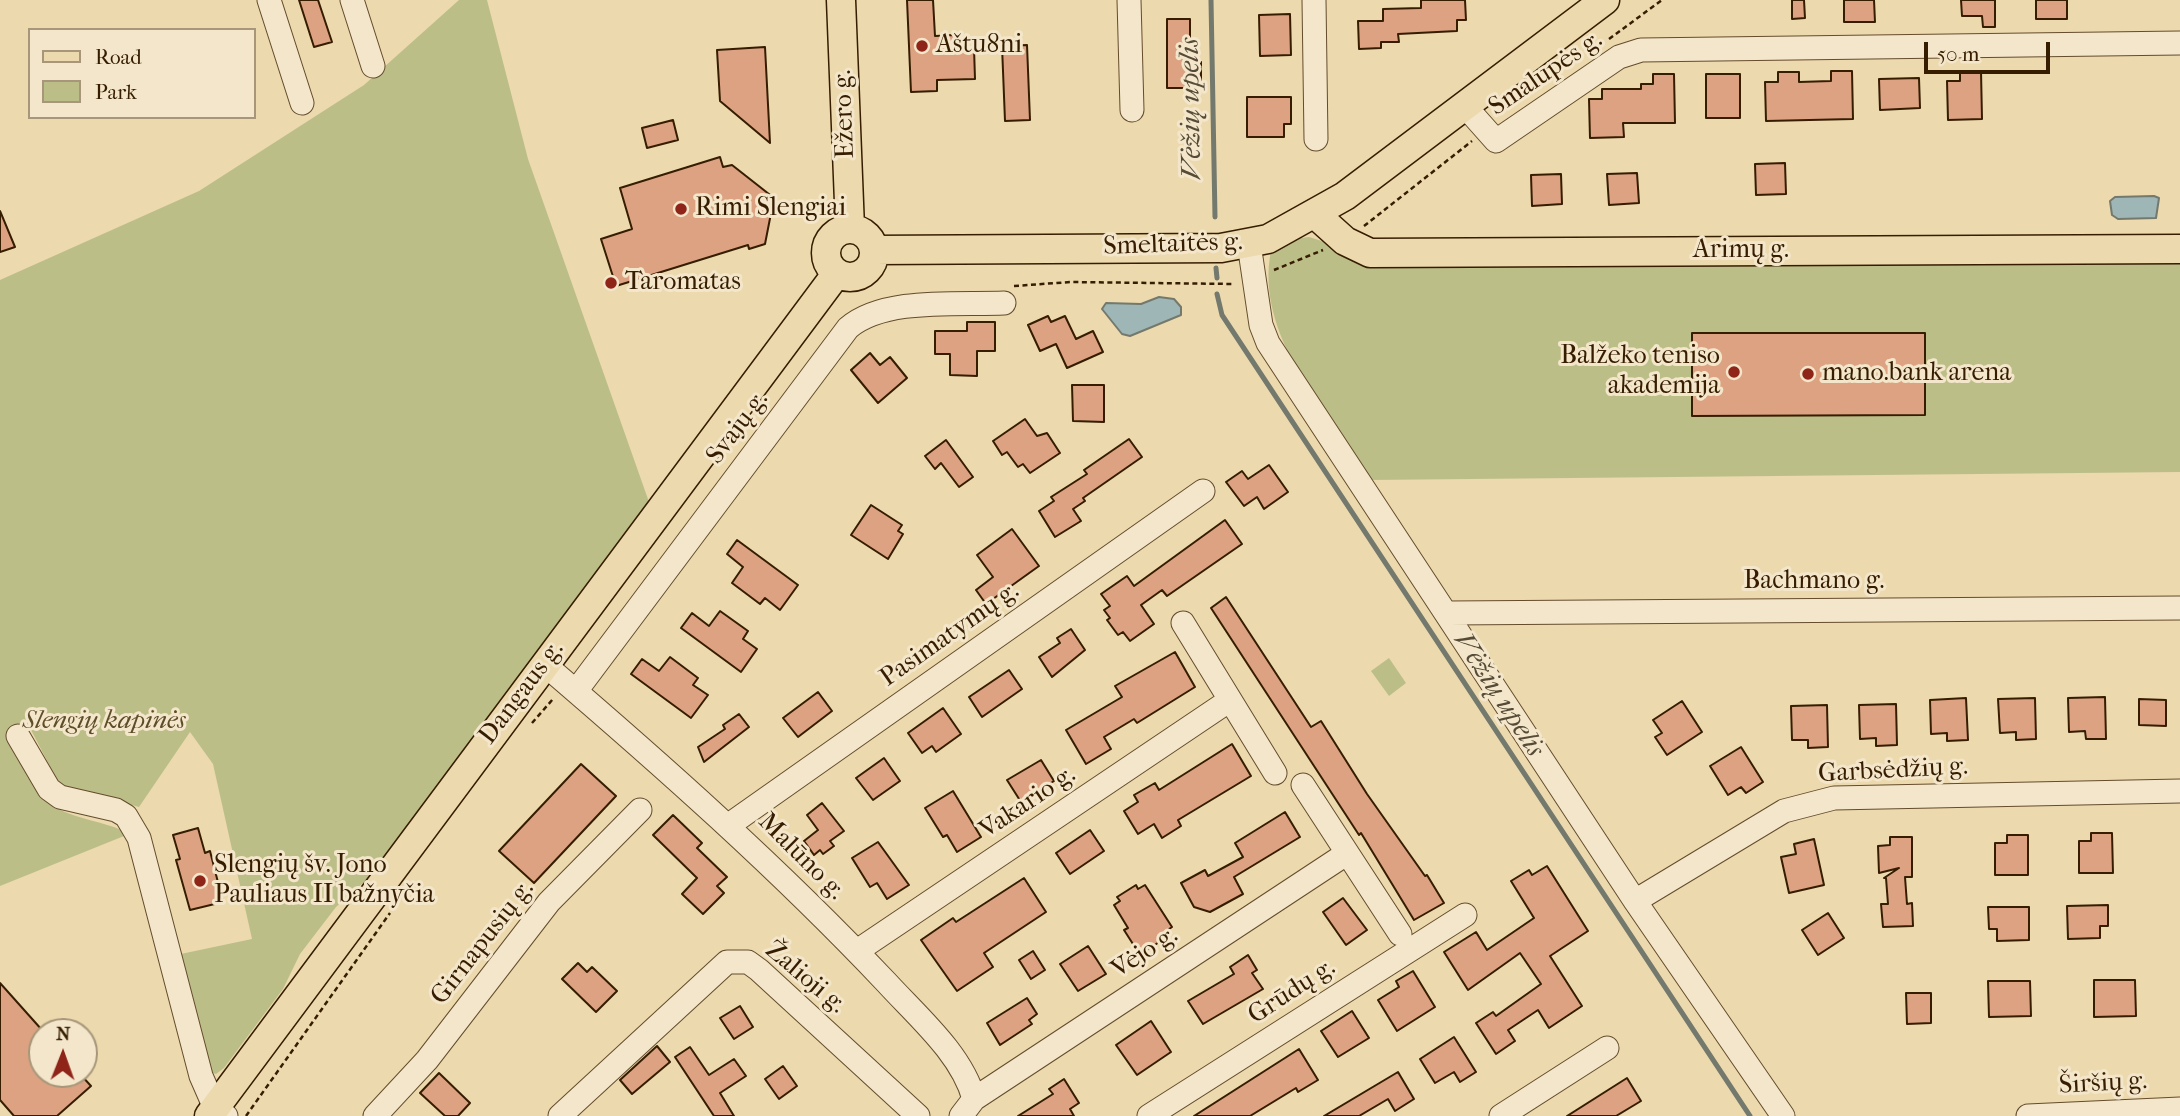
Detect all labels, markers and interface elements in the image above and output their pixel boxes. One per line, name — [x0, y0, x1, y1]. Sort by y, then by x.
street label: Smalupės g. — [1483, 25, 1609, 123]
legend — [28, 28, 256, 119]
scale bar — [1928, 28, 2054, 72]
place label: Aštu8ni — [936, 30, 1022, 62]
marker: Aštu8ni — [914, 38, 930, 54]
water label: Vėžių upelis — [1174, 38, 1210, 180]
text: 50 m — [1937, 42, 1980, 66]
text: Road — [95, 45, 142, 69]
street label: Ežero g. — [828, 69, 862, 159]
text: Park — [95, 80, 137, 104]
place label: Rimi Slengiai — [695, 193, 846, 225]
marker: Rimi Slengiai — [673, 201, 689, 217]
street label: Smeltaitės g. — [1103, 227, 1243, 263]
street label: Arimų g. — [1693, 235, 1789, 267]
place label: Taromatas — [625, 267, 741, 299]
marker: Taromatas — [603, 275, 619, 291]
place label: Balžeko teniso akademija — [1560, 341, 1720, 402]
place label: mano.bank arena — [1822, 358, 2011, 390]
marker: Balžeko teniso akademija — [1726, 364, 1742, 380]
marker: mano.bank arena — [1800, 366, 1816, 382]
street label: Svajų g. — [700, 385, 776, 471]
street label: Bachmano g. — [1743, 566, 1885, 598]
street label: Pasimatymų g. — [875, 576, 1025, 694]
water label: Vėžių upelis — [1445, 626, 1551, 764]
street label: Dangaus g. — [473, 635, 571, 751]
park label: Slengių kapinės — [23, 706, 185, 738]
street label: Garbsėdžių g. — [1817, 751, 1969, 791]
street label: Vakario g. — [974, 760, 1082, 846]
street label: Malūno g. — [751, 807, 851, 907]
place label: Slengių šv. Jono Pauliaus II bažnyčia — [214, 850, 435, 912]
marker: Slengių šv. Jono Pauliaus II bažnyčia — [192, 873, 208, 889]
street label: Girnapusių g. — [425, 875, 541, 1011]
street label: Vėjo g. — [1106, 920, 1184, 986]
street label: Žalioji g. — [758, 935, 852, 1021]
street label: Grūdų g. — [1243, 952, 1341, 1032]
north arrow — [28, 1018, 98, 1088]
text: N — [56, 1023, 71, 1045]
street label: Širšių g. — [2058, 1066, 2148, 1102]

